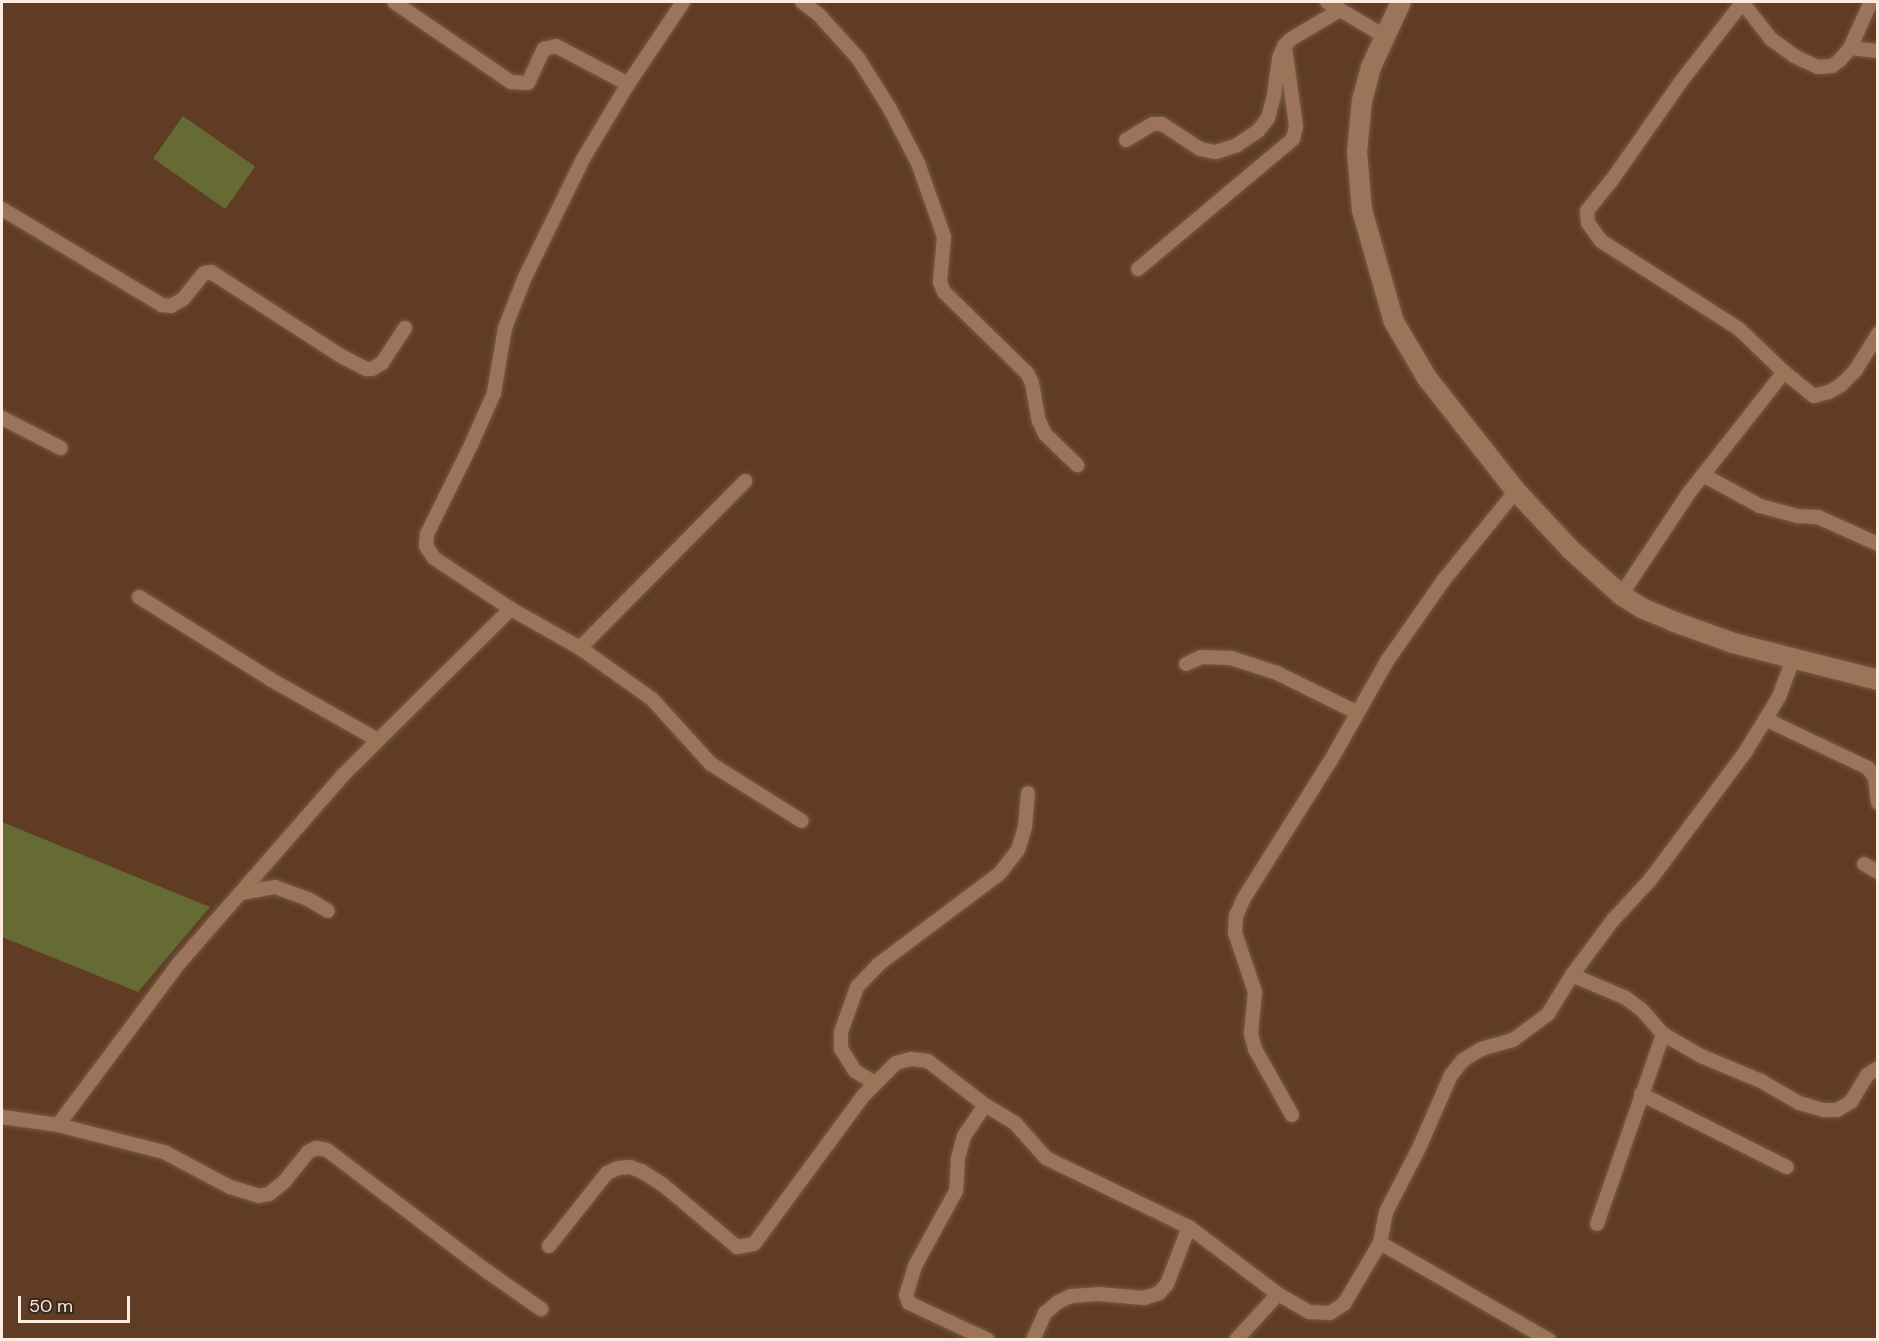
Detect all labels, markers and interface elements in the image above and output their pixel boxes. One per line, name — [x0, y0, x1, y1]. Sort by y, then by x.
scale bar — [21, 1284, 134, 1322]
text: 50 m — [29, 1294, 73, 1318]

